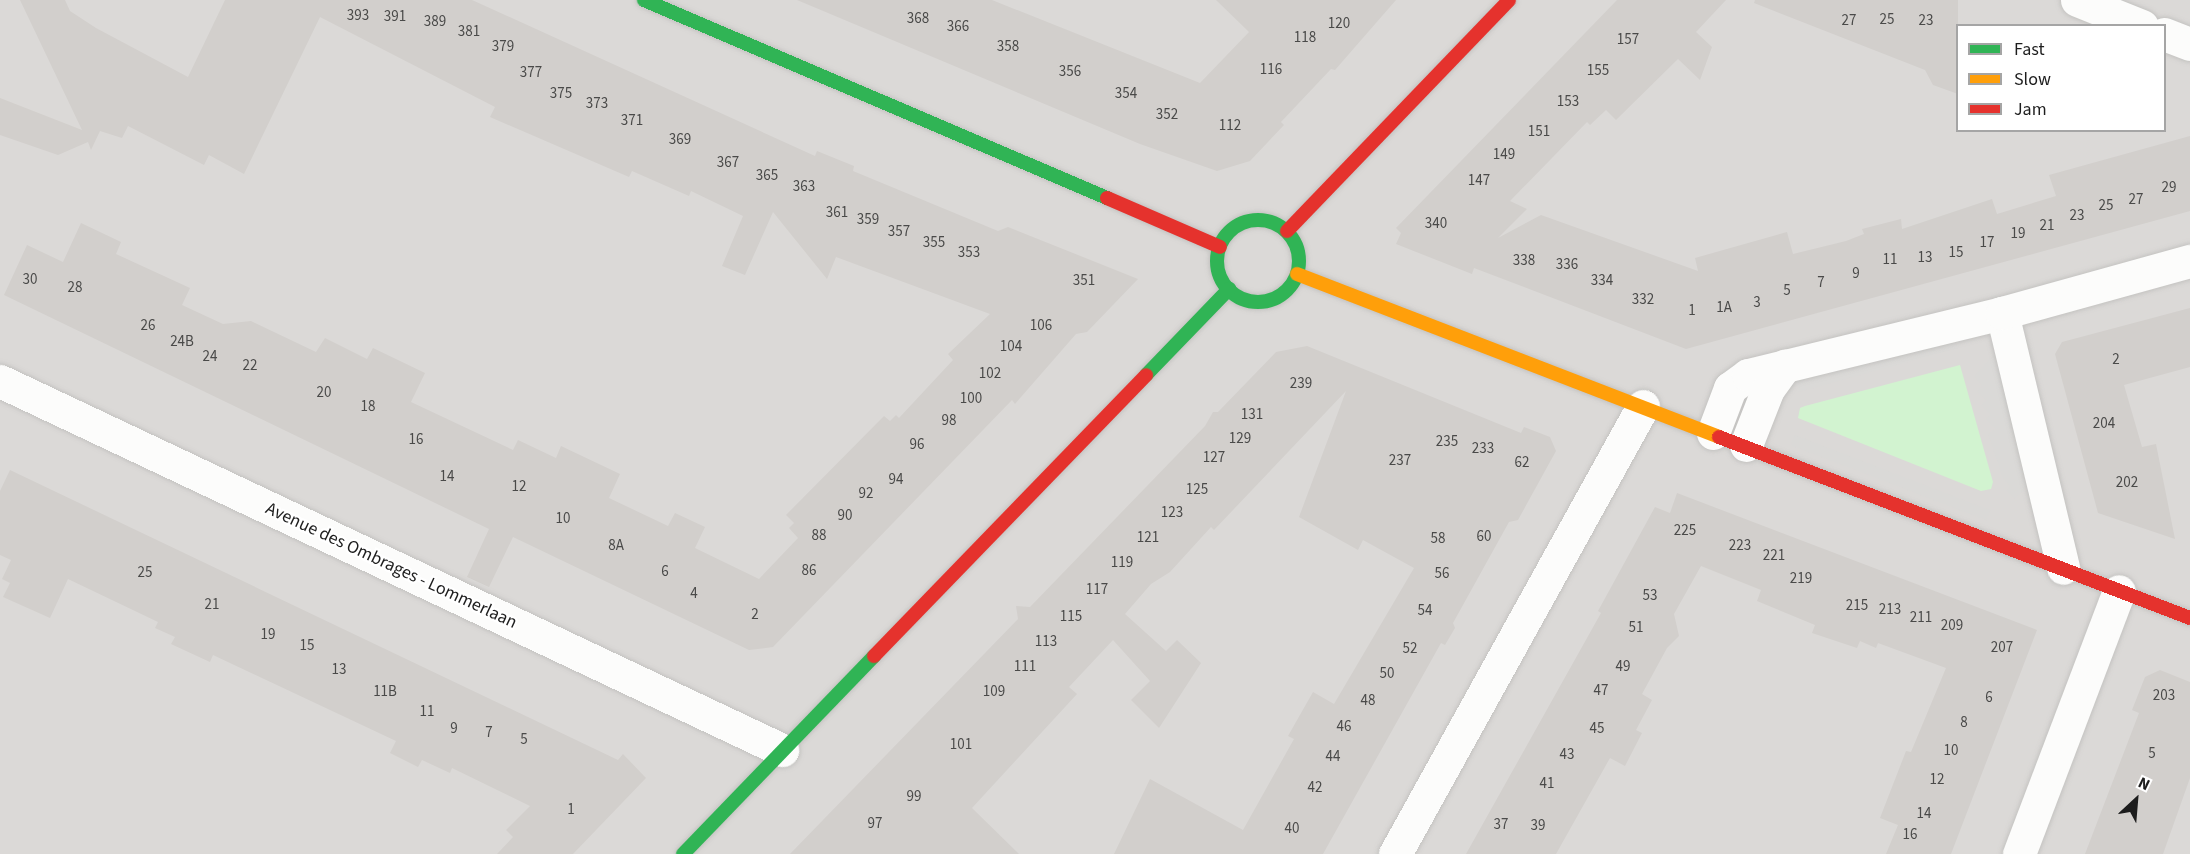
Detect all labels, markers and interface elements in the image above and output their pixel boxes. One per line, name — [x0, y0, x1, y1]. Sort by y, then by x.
house number: 393 — [347, 7, 369, 25]
house number: 391 — [384, 8, 406, 26]
house number: 368 — [907, 10, 929, 28]
house number: 25 — [1880, 11, 1894, 29]
house number: 27 — [1842, 12, 1856, 30]
house number: 23 — [1919, 12, 1933, 30]
house number: 389 — [424, 13, 446, 31]
house number: 120 — [1328, 15, 1350, 33]
house number: 366 — [947, 18, 969, 36]
house number: 381 — [458, 23, 480, 41]
legend — [1956, 24, 2166, 132]
house number: 118 — [1294, 29, 1316, 47]
house number: 157 — [1617, 31, 1639, 49]
text: Fast — [2014, 37, 2045, 62]
house number: 379 — [492, 38, 514, 56]
house number: 358 — [997, 38, 1019, 56]
house number: 116 — [1260, 61, 1282, 79]
house number: 155 — [1587, 62, 1609, 80]
house number: 356 — [1059, 63, 1081, 81]
house number: 377 — [520, 64, 542, 82]
text: Slow — [2014, 67, 2051, 92]
house number: 375 — [550, 85, 572, 103]
house number: 354 — [1115, 85, 1137, 103]
house number: 153 — [1557, 93, 1579, 111]
house number: 373 — [586, 95, 608, 113]
text: Jam — [2014, 97, 2047, 122]
house number: 352 — [1156, 106, 1178, 124]
house number: 371 — [621, 112, 643, 130]
house number: 112 — [1219, 117, 1241, 135]
house number: 151 — [1528, 123, 1550, 141]
house number: 369 — [669, 131, 691, 149]
house number: 149 — [1493, 146, 1515, 164]
house number: 367 — [717, 154, 739, 172]
house number: 365 — [756, 167, 778, 185]
house number: 147 — [1468, 172, 1490, 190]
house number: 363 — [793, 178, 815, 196]
house number: 29 — [2162, 179, 2176, 197]
house number: 27 — [2129, 191, 2143, 209]
house number: 25 — [2099, 197, 2113, 215]
house number: 361 — [826, 204, 848, 222]
house number: 23 — [2070, 207, 2084, 225]
house number: 359 — [857, 211, 879, 229]
house number: 340 — [1425, 215, 1447, 233]
house number: 21 — [2040, 217, 2054, 235]
house number: 357 — [888, 223, 910, 241]
house number: 19 — [2011, 225, 2025, 243]
house number: 355 — [923, 234, 945, 252]
house number: 17 — [1980, 234, 1994, 252]
house number: 353 — [958, 244, 980, 262]
house number: 15 — [1949, 244, 1963, 262]
house number: 13 — [1918, 249, 1932, 267]
house number: 11 — [1883, 251, 1897, 269]
house number: 338 — [1513, 252, 1535, 270]
house number: 336 — [1556, 256, 1578, 274]
house number: 9 — [1852, 265, 1860, 283]
house number: 30 — [23, 271, 37, 289]
house number: 351 — [1073, 272, 1095, 290]
house number: 334 — [1591, 272, 1613, 290]
house number: 7 — [1817, 274, 1825, 292]
house number: 28 — [68, 279, 82, 297]
house number: 5 — [1783, 282, 1791, 300]
house number: 332 — [1632, 291, 1654, 309]
house number: 3 — [1753, 294, 1761, 312]
house number: 1A — [1716, 299, 1732, 317]
house number: 1 — [1688, 302, 1696, 320]
house number: 26 — [141, 317, 155, 335]
house number: 106 — [1030, 317, 1052, 335]
house number: 24B — [170, 333, 194, 351]
house number: 104 — [1000, 338, 1022, 356]
house number: 24 — [203, 348, 217, 366]
house number: 2 — [2112, 351, 2120, 369]
house number: 22 — [243, 357, 257, 375]
house number: 102 — [979, 365, 1001, 383]
house number: 239 — [1290, 375, 1312, 393]
house number: 20 — [317, 384, 331, 402]
house number: 100 — [960, 390, 982, 408]
house number: 18 — [361, 398, 375, 416]
house number: 131 — [1241, 406, 1263, 424]
house number: 98 — [942, 412, 956, 430]
house number: 204 — [2093, 415, 2115, 433]
house number: 129 — [1229, 430, 1251, 448]
house number: 16 — [409, 431, 423, 449]
house number: 235 — [1436, 433, 1458, 451]
house number: 96 — [910, 436, 924, 454]
house number: 233 — [1472, 440, 1494, 458]
house number: 127 — [1203, 449, 1225, 467]
house number: 237 — [1389, 452, 1411, 470]
house number: 62 — [1515, 454, 1529, 472]
house number: 14 — [440, 468, 454, 486]
house number: 94 — [889, 471, 903, 489]
house number: 202 — [2116, 474, 2138, 492]
house number: 12 — [512, 478, 526, 496]
house number: 125 — [1186, 481, 1208, 499]
house number: 92 — [859, 485, 873, 503]
street label: Avenue des Ombrages - Lommerlaan — [262, 498, 520, 634]
house number: 123 — [1161, 504, 1183, 522]
house number: 90 — [838, 507, 852, 525]
house number: 10 — [556, 510, 570, 528]
house number: 225 — [1674, 522, 1696, 540]
house number: 88 — [812, 527, 826, 545]
house number: 60 — [1477, 528, 1491, 546]
house number: 121 — [1137, 529, 1159, 547]
house number: 58 — [1431, 530, 1445, 548]
house number: 8A — [608, 537, 624, 555]
house number: 223 — [1729, 537, 1751, 555]
house number: 221 — [1763, 547, 1785, 565]
house number: 119 — [1111, 554, 1133, 572]
house number: 86 — [802, 562, 816, 580]
house number: 6 — [661, 563, 669, 581]
house number: 25 — [138, 564, 152, 582]
house number: 56 — [1435, 565, 1449, 583]
house number: 219 — [1790, 570, 1812, 588]
house number: 117 — [1086, 581, 1108, 599]
house number: 4 — [690, 585, 698, 603]
house number: 53 — [1643, 587, 1657, 605]
house number: 21 — [205, 596, 219, 614]
house number: 215 — [1846, 597, 1868, 615]
house number: 213 — [1879, 601, 1901, 619]
house number: 54 — [1418, 602, 1432, 620]
house number: 2 — [751, 606, 759, 624]
house number: 115 — [1060, 608, 1082, 626]
house number: 211 — [1910, 609, 1932, 627]
house number: 209 — [1941, 617, 1963, 635]
house number: 51 — [1629, 619, 1643, 637]
house number: 19 — [261, 626, 275, 644]
house number: 113 — [1035, 633, 1057, 651]
house number: 15 — [300, 637, 314, 655]
house number: 207 — [1991, 639, 2013, 657]
house number: 52 — [1403, 640, 1417, 658]
house number: 111 — [1014, 658, 1036, 676]
house number: 49 — [1616, 658, 1630, 676]
house number: 13 — [332, 661, 346, 679]
house number: 50 — [1380, 665, 1394, 683]
house number: 47 — [1594, 682, 1608, 700]
house number: 11B — [373, 683, 397, 701]
house number: 109 — [983, 683, 1005, 701]
house number: 203 — [2153, 687, 2175, 705]
house number: 6 — [1985, 689, 1993, 707]
house number: 48 — [1361, 692, 1375, 710]
house number: 11 — [420, 703, 434, 721]
house number: 8 — [1960, 714, 1968, 732]
house number: 46 — [1337, 718, 1351, 736]
house number: 9 — [450, 720, 458, 738]
house number: 45 — [1590, 720, 1604, 738]
house number: 7 — [485, 724, 493, 742]
house number: 5 — [520, 731, 528, 749]
house number: 101 — [950, 736, 972, 754]
house number: 10 — [1944, 742, 1958, 760]
house number: 5 — [2148, 745, 2156, 763]
house number: 43 — [1560, 746, 1574, 764]
house number: 44 — [1326, 748, 1340, 766]
north arrow — [2106, 770, 2166, 830]
house number: 12 — [1930, 771, 1944, 789]
text: N — [2134, 772, 2153, 796]
house number: 41 — [1540, 775, 1554, 793]
house number: 42 — [1308, 779, 1322, 797]
house number: 99 — [907, 788, 921, 806]
house number: 1 — [567, 801, 575, 819]
house number: 14 — [1917, 805, 1931, 823]
house number: 97 — [868, 815, 882, 833]
house number: 37 — [1494, 816, 1508, 834]
house number: 39 — [1531, 817, 1545, 835]
house number: 40 — [1285, 820, 1299, 838]
house number: 16 — [1903, 826, 1917, 844]

